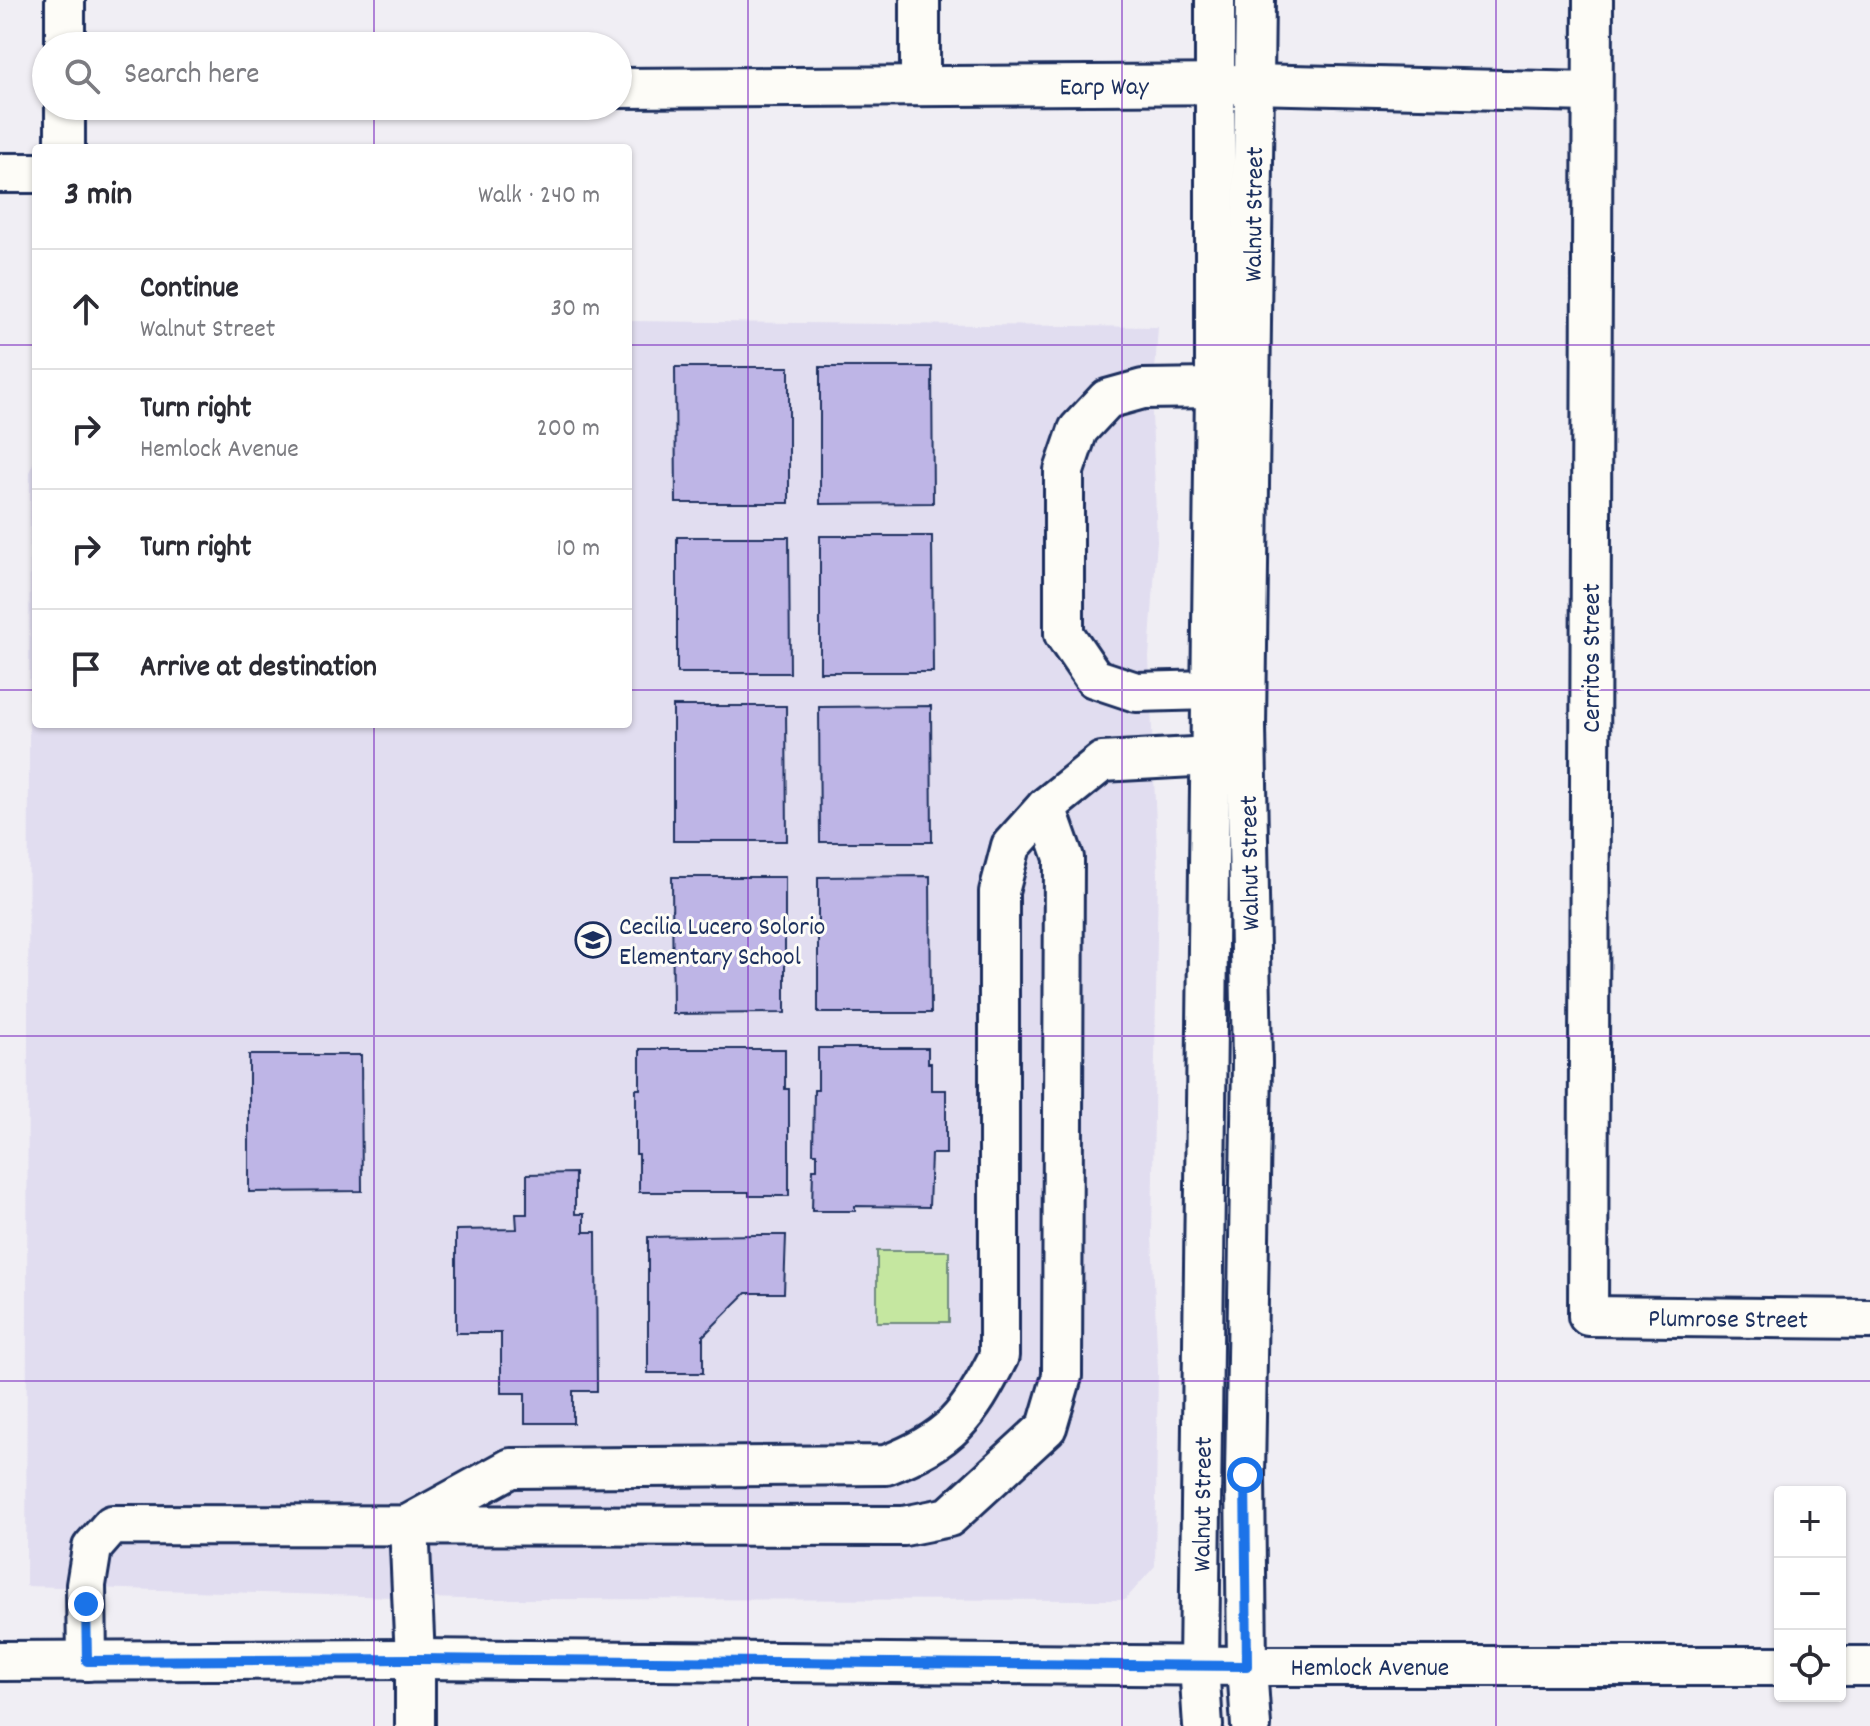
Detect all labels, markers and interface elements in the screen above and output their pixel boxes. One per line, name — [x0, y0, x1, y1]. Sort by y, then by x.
search box — [32, 32, 632, 120]
icon: search — [60, 54, 104, 98]
text: Search here — [124, 55, 260, 98]
street label: Earp Way — [1059, 70, 1149, 107]
street label: Walnut Street — [1237, 146, 1275, 282]
text: 3 min — [64, 172, 132, 221]
text: Walk · 240 m — [478, 178, 600, 215]
text: Continue — [140, 269, 239, 312]
icon: ahead — [64, 287, 108, 331]
text: 30 m — [550, 291, 600, 328]
text: Walnut Street — [140, 312, 275, 349]
text: Turn right — [140, 389, 251, 432]
icon: right — [64, 407, 108, 451]
text: 200 m — [536, 411, 600, 448]
text: Hemlock Avenue — [140, 432, 299, 469]
icon: right — [64, 527, 108, 571]
text: Turn right — [140, 528, 251, 571]
text: 10 m — [556, 531, 600, 568]
street label: Cerritos Street — [1575, 583, 1612, 733]
icon: arrive — [64, 647, 108, 691]
text: Arrive at destination — [140, 648, 377, 691]
street label: Walnut Street — [1232, 795, 1271, 931]
place label: Cecilia Lucero Solorio Elementary School — [619, 910, 825, 977]
school or university icon: Cecilia Lucero Solorio Elementary School — [574, 921, 612, 959]
street label: Plumrose Street — [1648, 1302, 1809, 1340]
street label: Walnut Street — [1185, 1436, 1224, 1572]
route start — [1227, 1457, 1263, 1493]
map controls — [1774, 1486, 1846, 1702]
button: + — [1774, 1486, 1846, 1558]
button: − — [1774, 1558, 1846, 1630]
route end — [68, 1586, 104, 1622]
button: locate — [1774, 1630, 1846, 1702]
street label: Hemlock Avenue — [1291, 1651, 1449, 1688]

